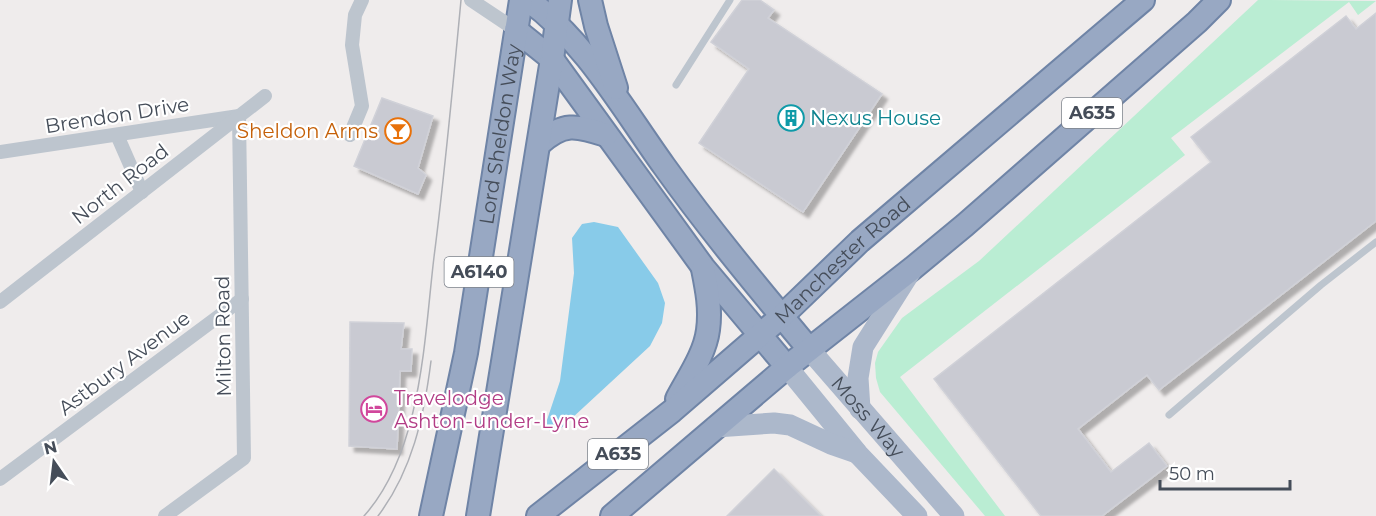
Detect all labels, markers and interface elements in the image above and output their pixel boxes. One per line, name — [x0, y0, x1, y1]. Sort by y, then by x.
street label: Lord Sheldon Way — [474, 42, 526, 226]
street label: Brendon Drive — [43, 92, 191, 138]
road number: A635 — [1062, 98, 1122, 128]
building icon: Nexus House — [776, 103, 806, 133]
place label: Nexus House — [810, 106, 941, 130]
bar icon: Sheldon Arms — [383, 116, 413, 146]
place label: Sheldon Arms — [237, 119, 378, 143]
street label: North Road — [67, 139, 173, 229]
street label: Manchester Road — [770, 191, 915, 329]
road number: A6140 — [444, 257, 514, 287]
street label: Milton Road — [210, 275, 236, 397]
street label: Astbury Avenue — [53, 306, 195, 420]
street label: Moss Way — [826, 371, 910, 463]
place label: Travelodge Ashton-under-Lyne — [394, 386, 589, 433]
hotel icon: Travelodge Ashton-under-Lyne — [359, 394, 389, 424]
north arrow — [24, 432, 84, 492]
text: N — [42, 437, 59, 459]
road number: A635 — [588, 439, 648, 469]
scale bar — [1160, 453, 1290, 491]
text: 50 m — [1169, 463, 1215, 485]

